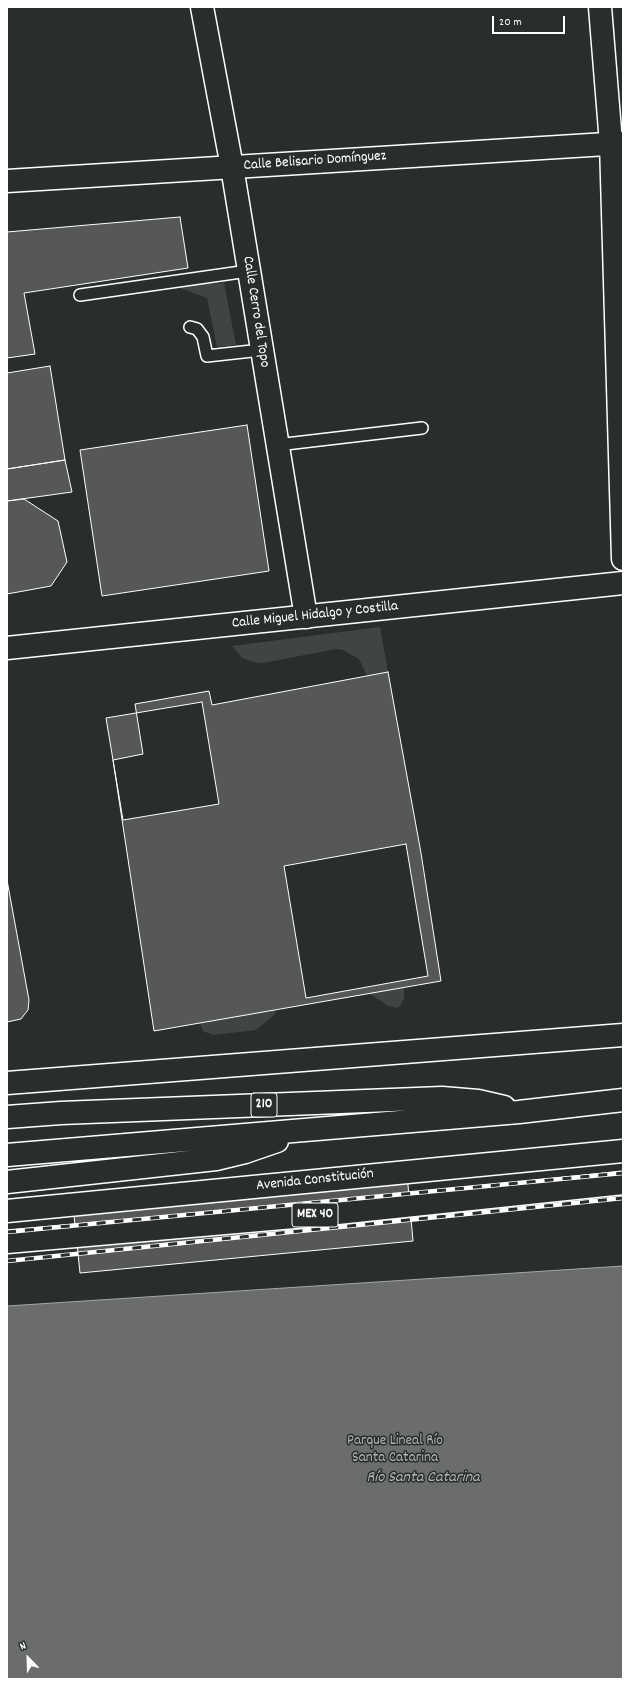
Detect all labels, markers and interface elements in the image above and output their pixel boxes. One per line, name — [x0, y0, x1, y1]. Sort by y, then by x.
scale bar — [494, 8, 567, 34]
text: 20 m — [499, 14, 522, 31]
street label: Calle Belisario Domínguez — [243, 148, 387, 176]
street label: Calle Cerro del Topo — [237, 255, 273, 369]
street label: Calle Miguel Hidalgo y Costilla — [231, 598, 399, 634]
road number: 210 — [251, 1093, 277, 1117]
street label: Avenida Constitución — [255, 1166, 375, 1196]
road number: MEX 40 — [292, 1203, 338, 1227]
park label: Parque Lineal Río Santa Catarina — [347, 1433, 443, 1468]
water label: Río Santa Catarina — [366, 1469, 480, 1489]
north arrow — [8, 1638, 48, 1678]
text: N — [18, 1639, 29, 1655]

